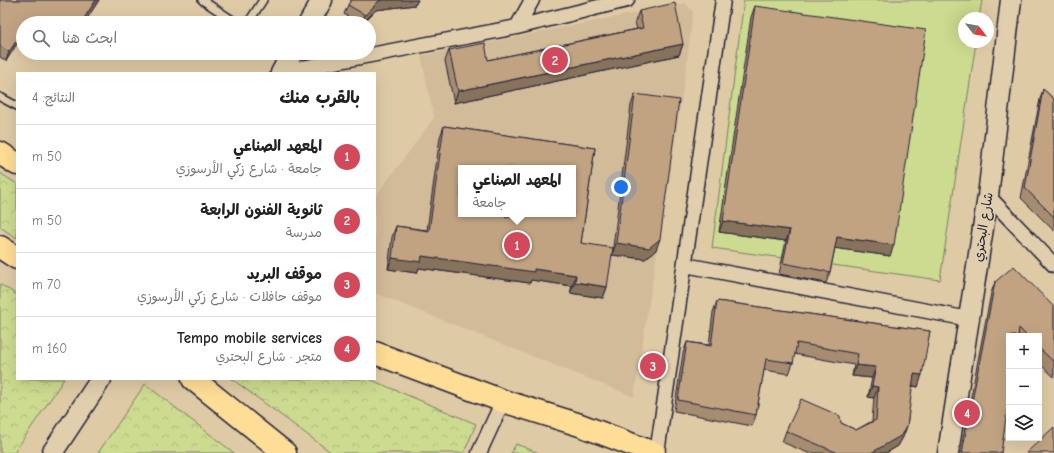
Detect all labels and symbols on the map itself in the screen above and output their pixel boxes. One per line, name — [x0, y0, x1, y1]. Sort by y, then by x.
north arrow — [958, 12, 994, 48]
pin: 2 — [542, 45, 568, 75]
your location — [611, 177, 631, 197]
street label: شارع البحتري — [970, 191, 998, 263]
pin: 1 — [504, 230, 530, 260]
pin: 3 — [640, 351, 666, 381]
pin: 4 — [954, 398, 980, 428]

